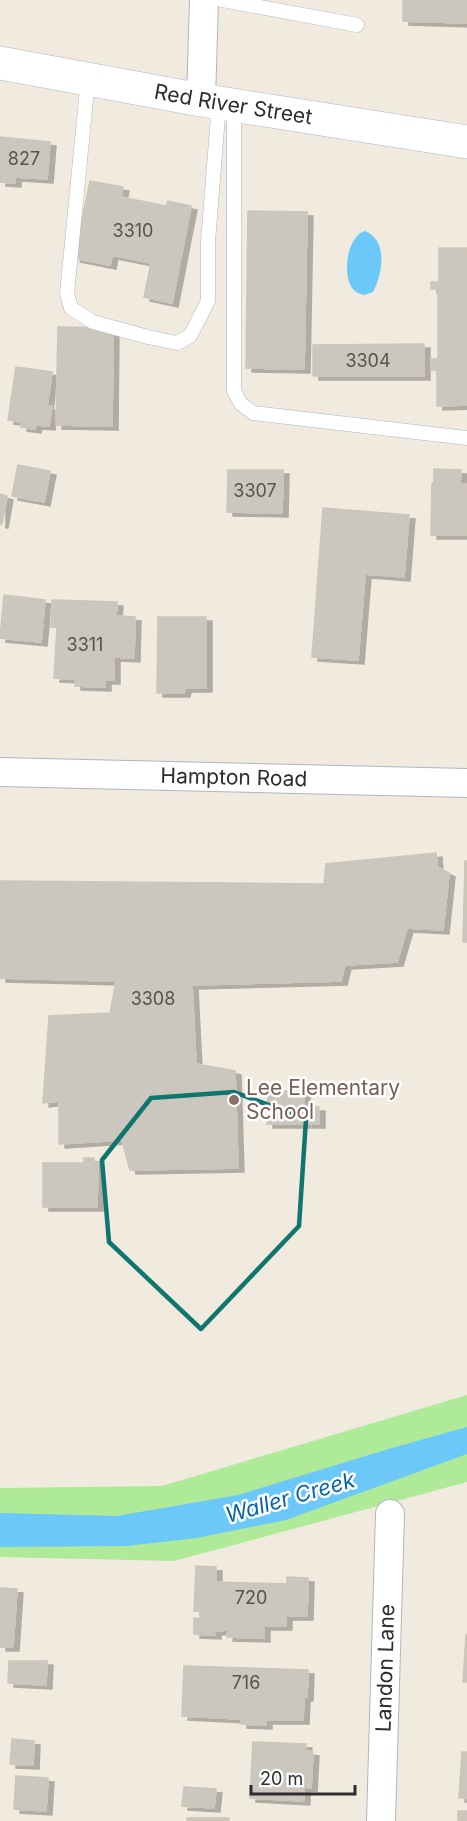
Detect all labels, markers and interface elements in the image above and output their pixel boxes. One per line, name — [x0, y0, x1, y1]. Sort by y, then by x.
street label: Red River Street — [152, 79, 314, 129]
house number: 827 — [8, 148, 40, 169]
house number: 3310 — [113, 220, 153, 241]
house number: 3304 — [345, 350, 391, 371]
house number: 3307 — [233, 480, 277, 501]
house number: 3311 — [67, 634, 103, 655]
street label: Hampton Road — [160, 763, 308, 791]
house number: 3308 — [131, 988, 175, 1009]
place label: Lee Elementary School — [246, 1075, 400, 1124]
marker: Lee Elementary School — [227, 1093, 241, 1107]
water label: Waller Creek — [222, 1466, 359, 1528]
house number: 720 — [235, 1587, 267, 1608]
street label: Landon Lane — [371, 1604, 399, 1732]
house number: 716 — [232, 1672, 260, 1693]
scale bar — [251, 1758, 354, 1796]
text: 20 m — [260, 1768, 303, 1789]

